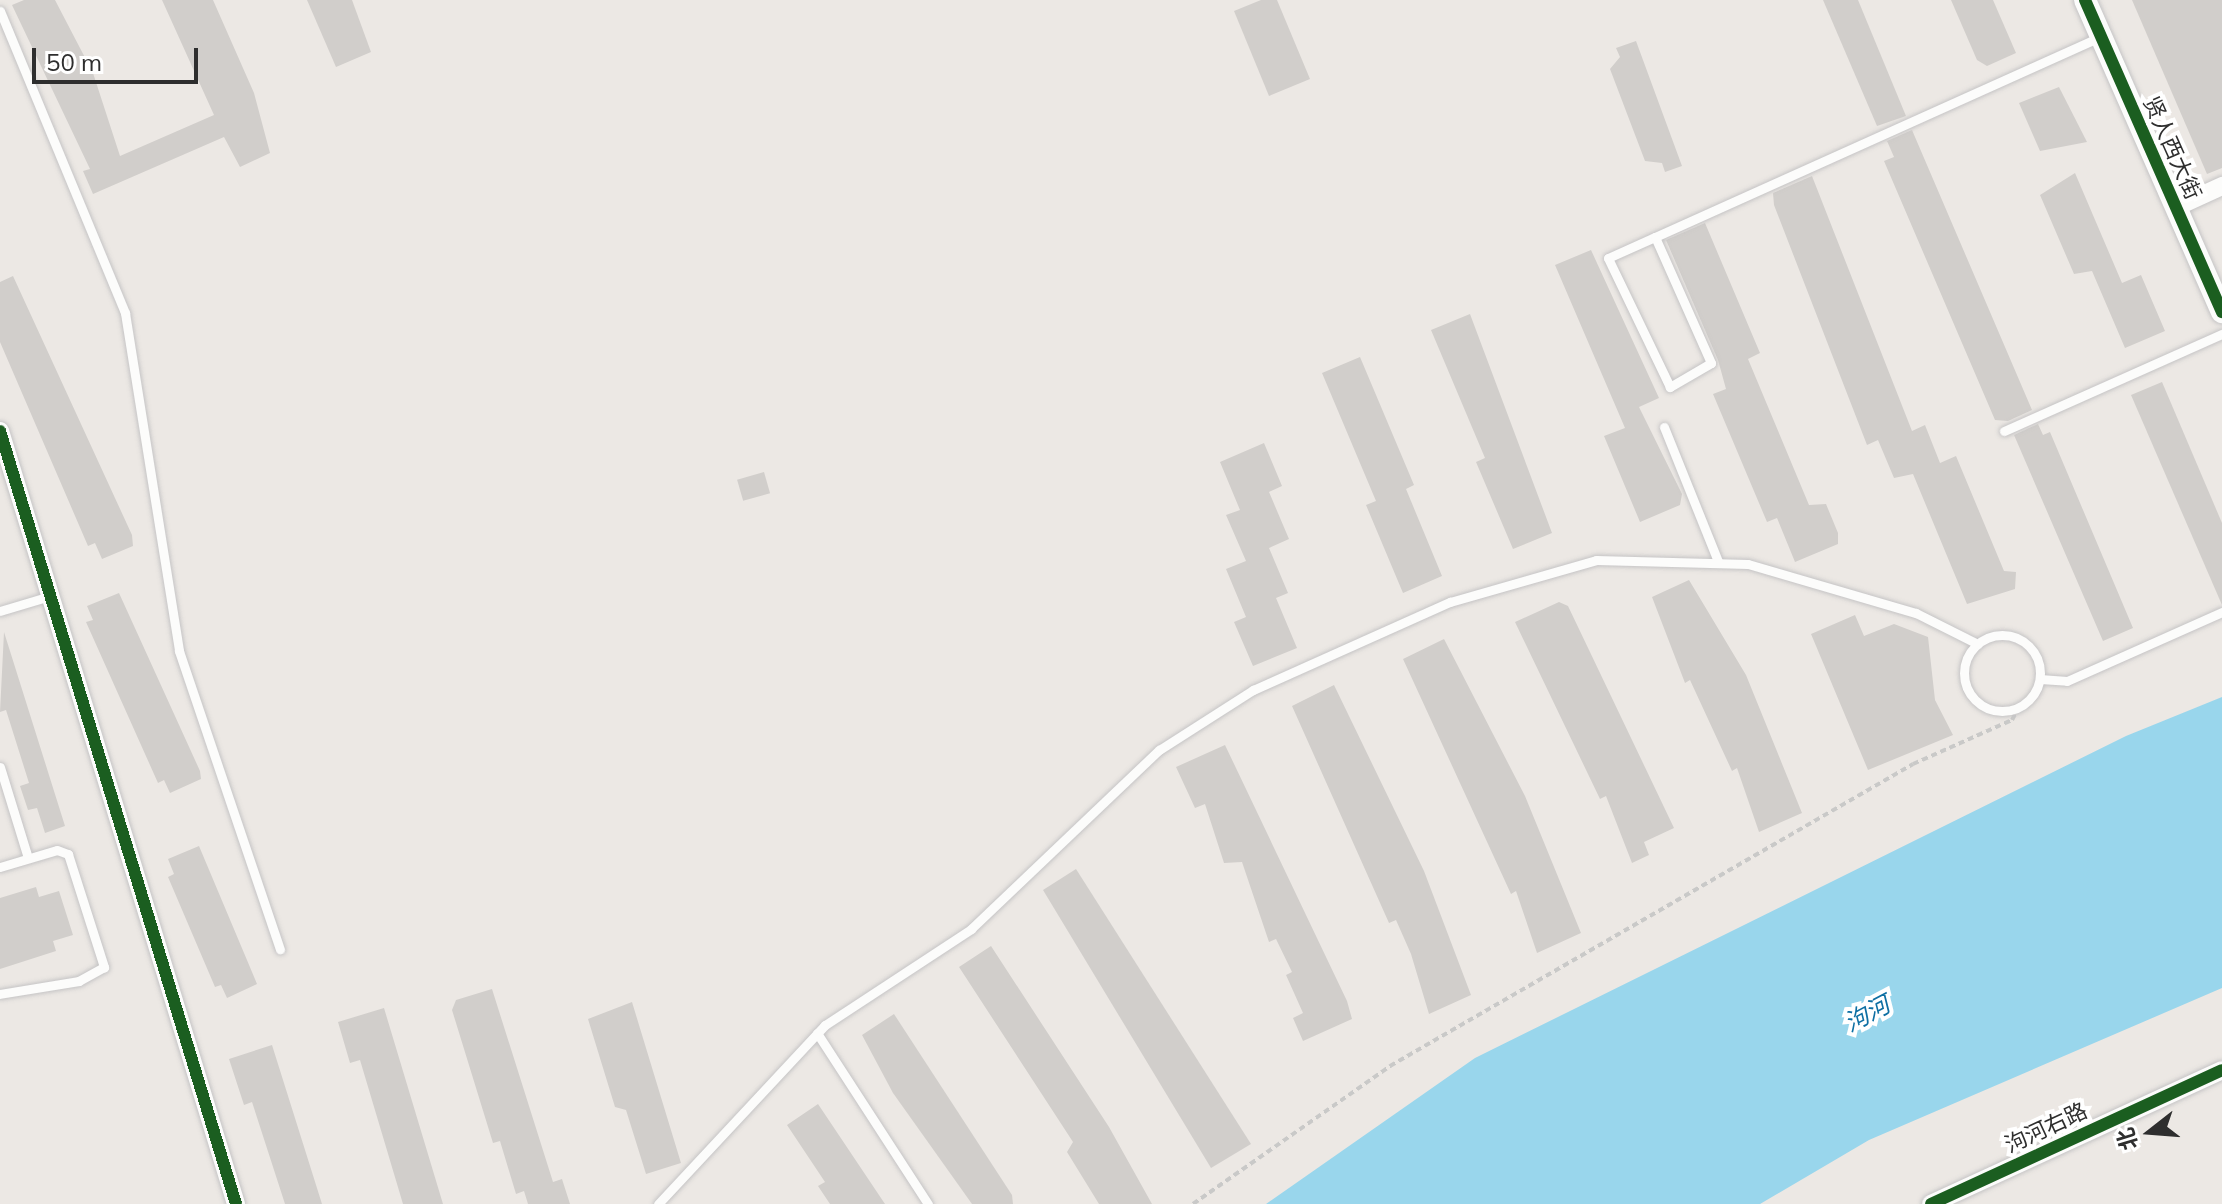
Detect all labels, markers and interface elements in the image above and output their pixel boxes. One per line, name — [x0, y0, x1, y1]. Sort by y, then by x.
scale bar — [36, 32, 202, 82]
text: 50 m — [46, 47, 102, 77]
street label: 贤人西大街 — [2138, 92, 2206, 204]
water label: 泃河 — [1839, 990, 1895, 1038]
north arrow — [2110, 1092, 2190, 1172]
street label: 泃河右路 — [2001, 1097, 2091, 1159]
text: 北 — [2110, 1124, 2144, 1154]

